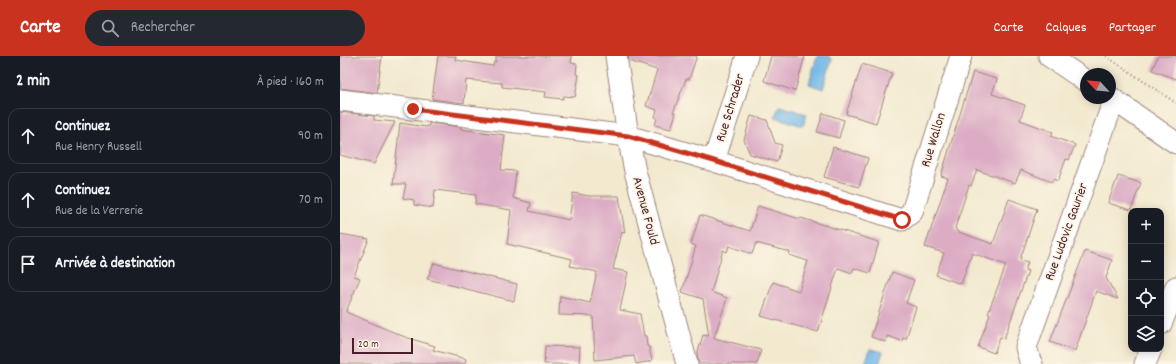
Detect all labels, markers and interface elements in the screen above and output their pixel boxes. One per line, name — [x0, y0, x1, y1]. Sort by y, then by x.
search box — [85, 10, 365, 46]
text: Carte — [20, 15, 61, 42]
icon: search — [99, 17, 121, 39]
text: Rechercher — [131, 17, 195, 39]
text: Carte — [994, 18, 1024, 38]
text: Calques — [1046, 18, 1087, 38]
text: Partager — [1109, 18, 1156, 38]
north arrow — [1080, 68, 1116, 104]
text: 2 min — [16, 70, 50, 94]
street label: Rue Schrader — [711, 71, 751, 144]
text: À pied · 160 m — [257, 73, 324, 92]
route end — [404, 100, 422, 118]
street label: Rue Wallon — [916, 110, 952, 170]
text: Continuez — [55, 116, 110, 138]
icon: ahead — [17, 125, 39, 147]
text: 90 m — [298, 127, 323, 146]
text: Rue Henry Russell — [55, 138, 142, 157]
street label: Avenue Fould — [626, 175, 664, 247]
text: Continuez — [55, 180, 110, 202]
street label: Rue Ludovic Gaurier — [1040, 180, 1094, 284]
icon: ahead — [17, 189, 39, 211]
text: 70 m — [299, 191, 323, 210]
text: Rue de la Verrerie — [55, 202, 143, 221]
map controls — [1128, 208, 1164, 352]
button: + — [1128, 208, 1164, 244]
route start — [893, 211, 911, 229]
button: − — [1128, 244, 1164, 280]
icon: arrive — [17, 253, 39, 275]
text: Arrivée à destination — [55, 253, 175, 275]
button: locate — [1128, 280, 1164, 316]
button: layers — [1128, 316, 1164, 352]
scale bar — [352, 336, 413, 355]
text: 20 m — [358, 337, 379, 353]

